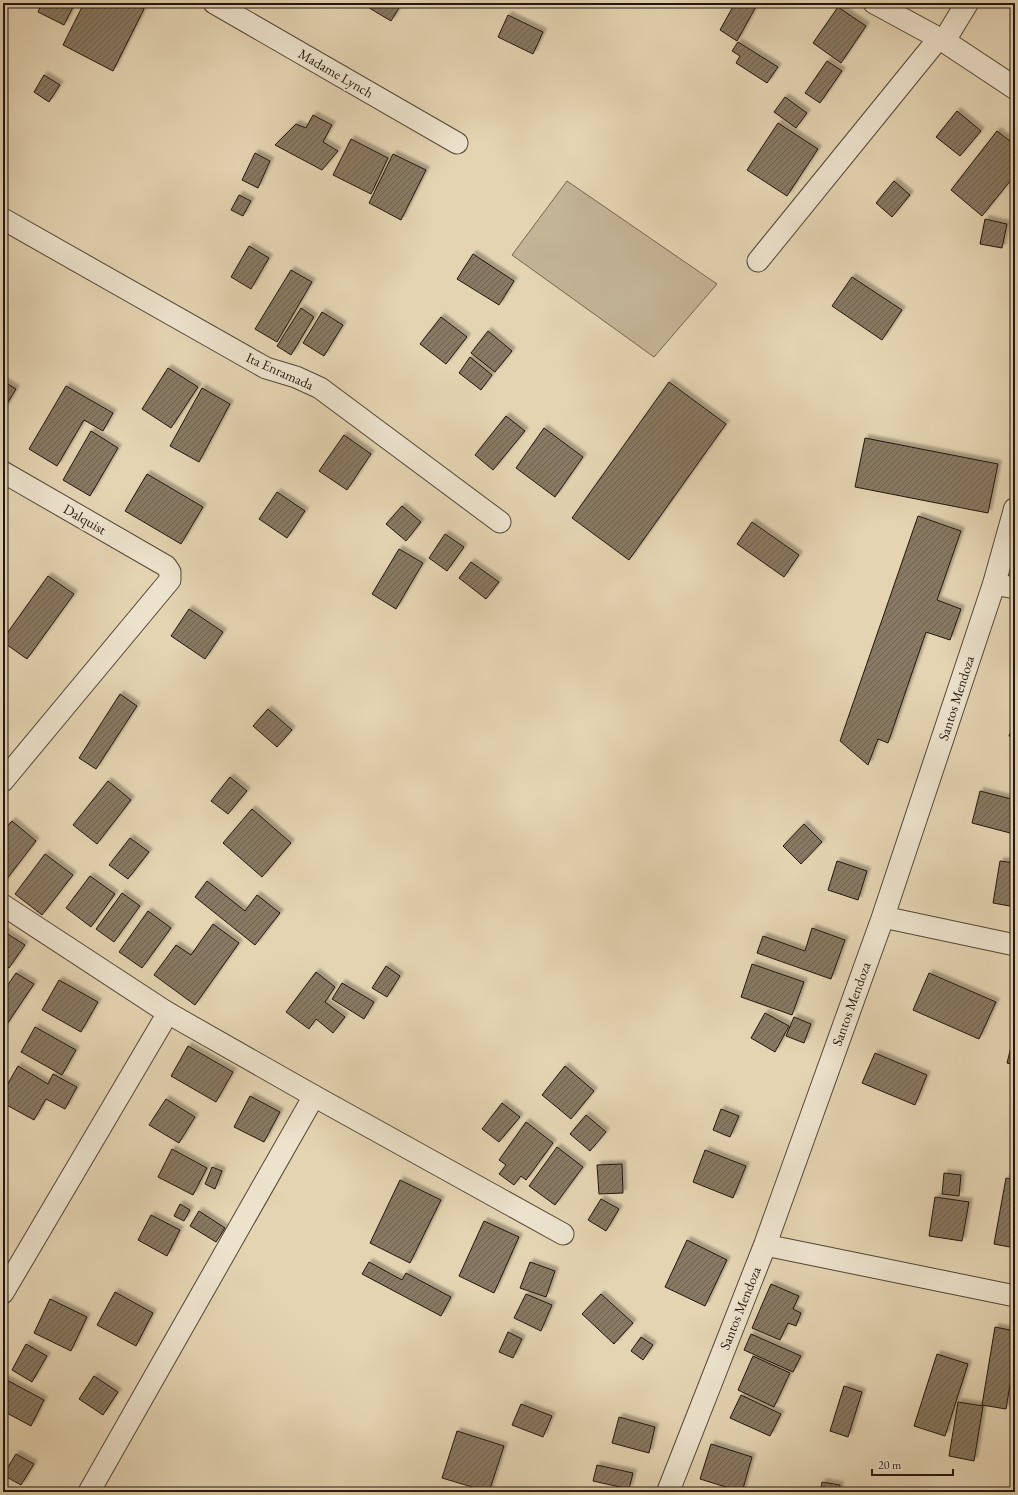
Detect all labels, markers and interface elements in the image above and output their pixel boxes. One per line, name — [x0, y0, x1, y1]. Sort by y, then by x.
street label: Madame Lynch — [295, 44, 377, 102]
street label: Ita Enramada — [243, 348, 317, 394]
street label: Dalquist — [60, 500, 110, 539]
street label: Santos Mendoza — [934, 653, 978, 743]
street label: Santos Mendoza — [827, 959, 875, 1048]
street label: Santos Mendoza — [715, 1263, 765, 1352]
scale bar — [872, 1451, 953, 1477]
text: 20 m — [878, 1457, 902, 1473]

